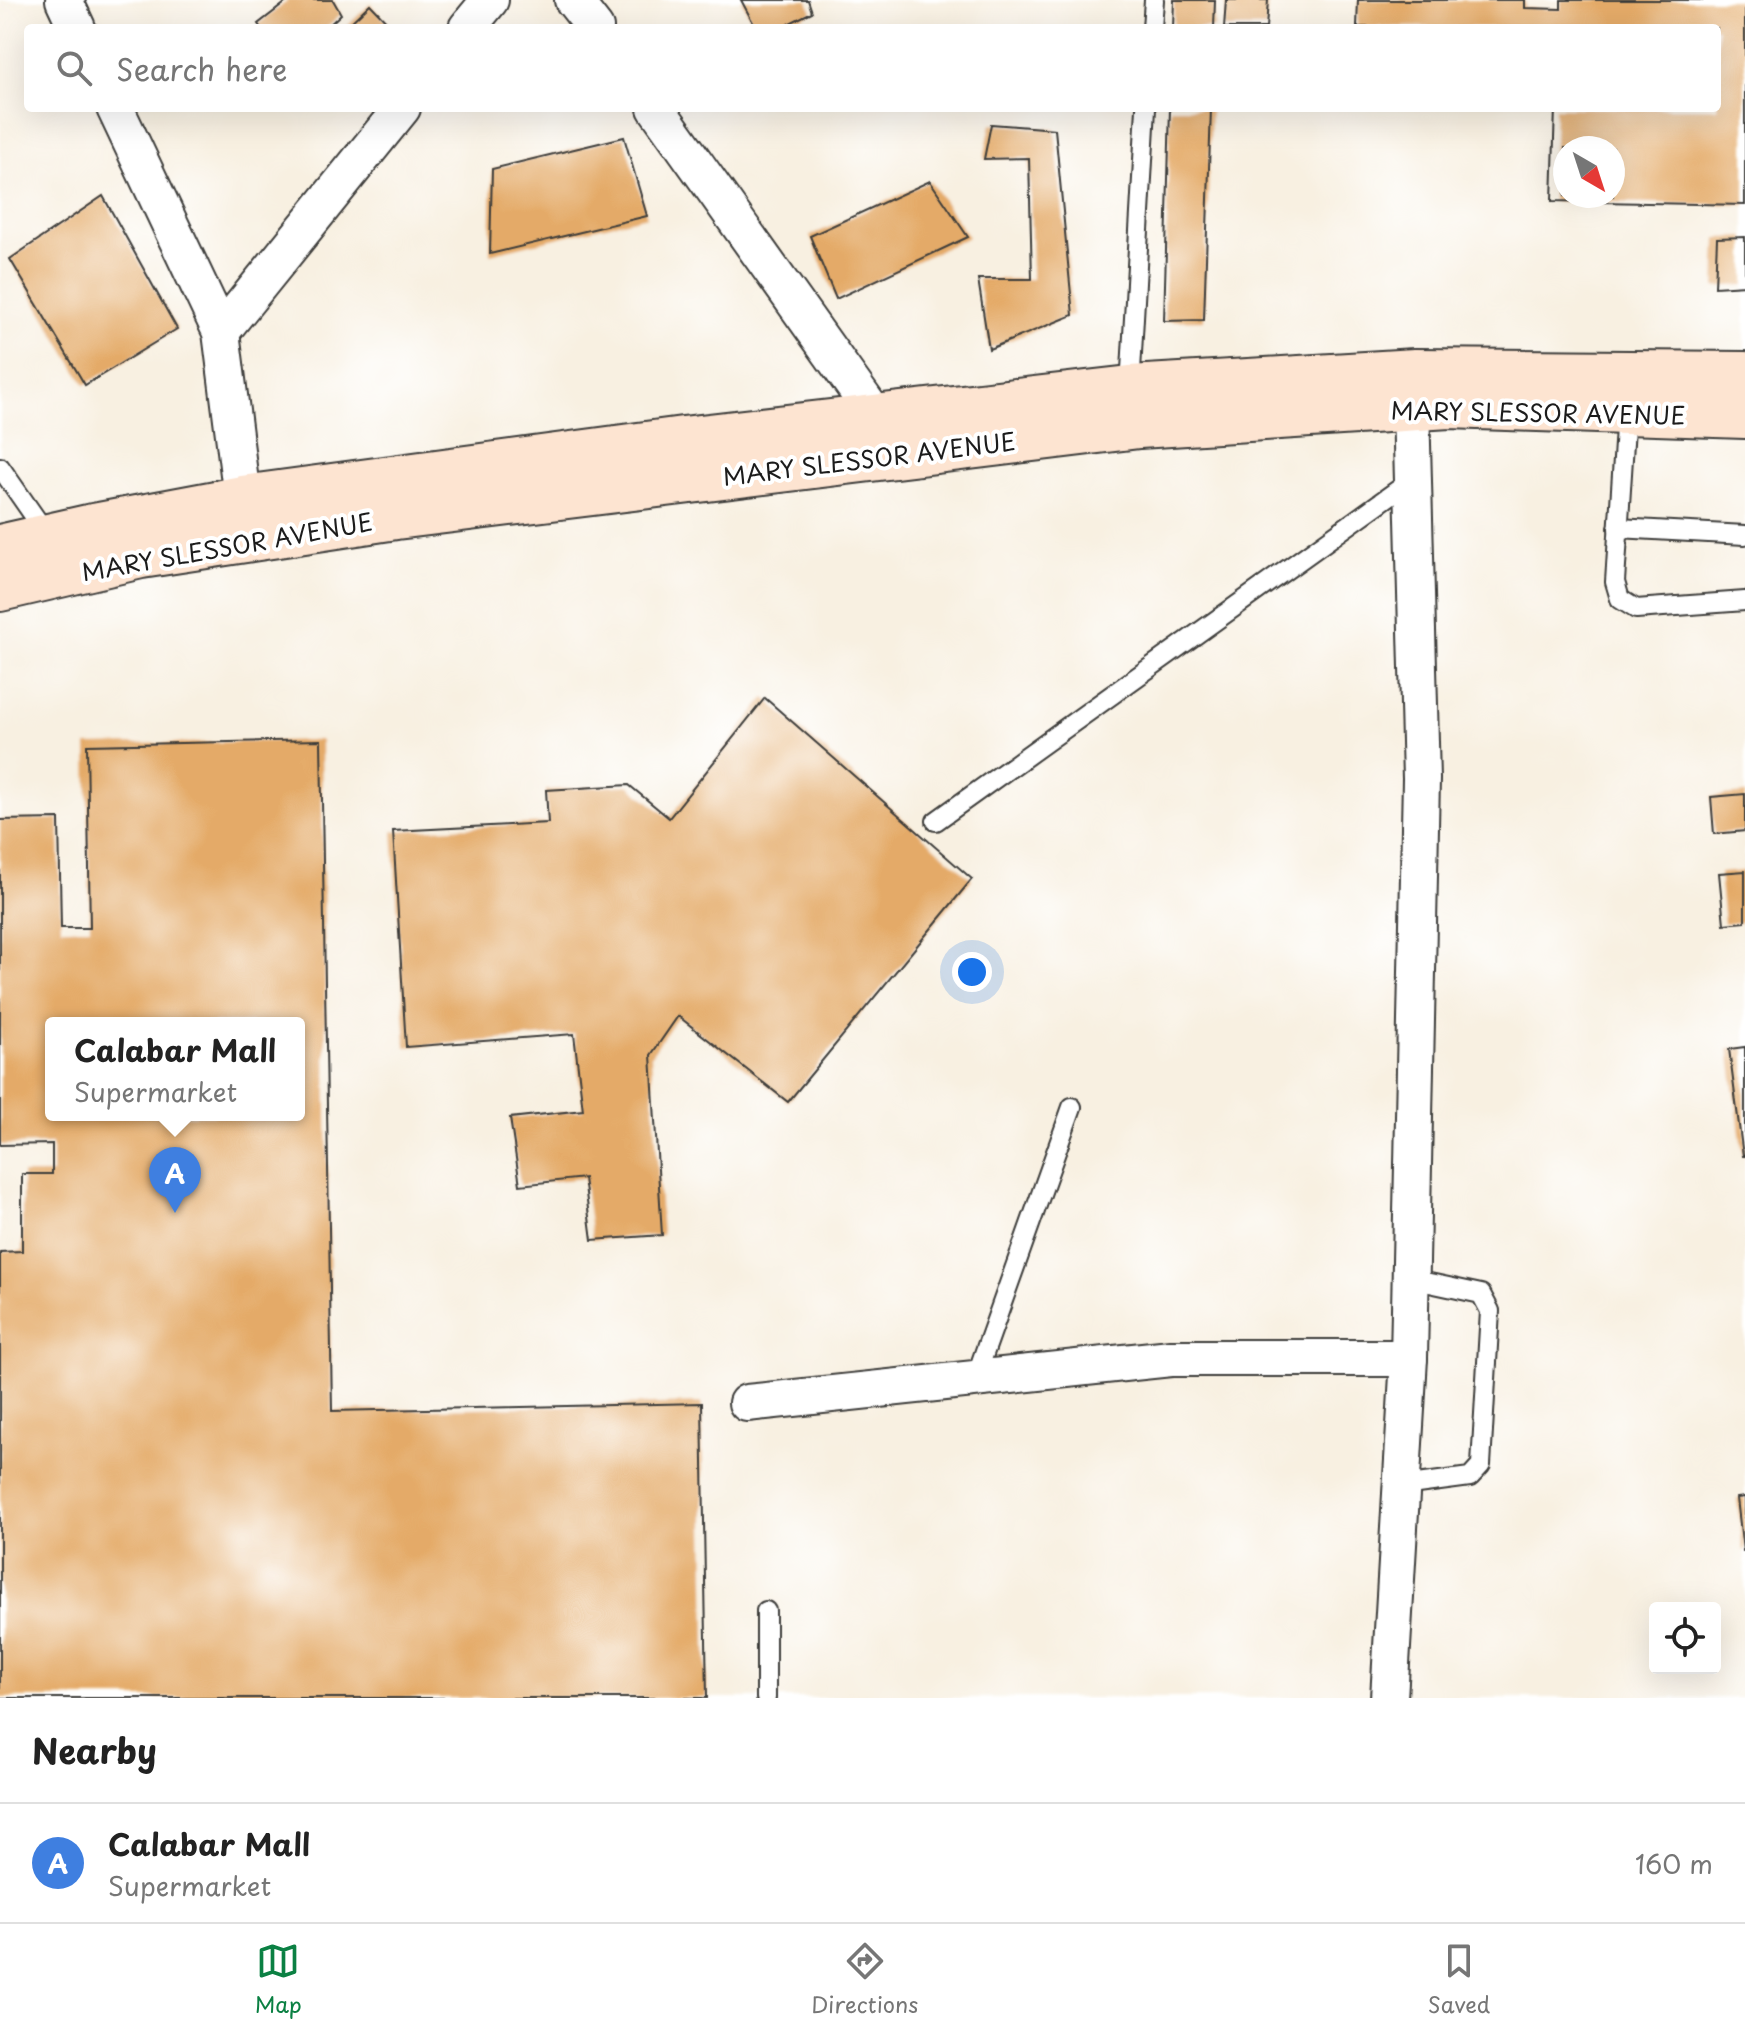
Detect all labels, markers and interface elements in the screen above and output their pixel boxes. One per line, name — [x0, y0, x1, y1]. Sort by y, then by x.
search box — [24, 24, 1721, 112]
icon: search — [52, 46, 96, 90]
text: Search here — [116, 46, 288, 91]
north arrow — [1553, 136, 1625, 208]
street label: MARY SLESSOR AVENUE — [1390, 391, 1686, 433]
street label: MARY SLESSOR AVENUE — [721, 422, 1017, 494]
street label: MARY SLESSOR AVENUE — [79, 503, 375, 589]
your location — [952, 952, 992, 992]
popup — [45, 1017, 305, 1121]
text: Calabar Mall — [74, 1027, 276, 1072]
text: Supermarket — [74, 1072, 237, 1111]
pin: A — [149, 1147, 201, 1213]
map controls — [1649, 1602, 1721, 1674]
button: locate — [1649, 1602, 1721, 1674]
text: Nearby — [32, 1724, 157, 1776]
text: Calabar Mall — [108, 1821, 310, 1866]
text: A — [48, 1844, 68, 1883]
text: 160 m — [1635, 1844, 1713, 1883]
text: Supermarket — [108, 1866, 271, 1905]
tab: Map — [255, 1939, 302, 2020]
tab: Directions — [811, 1939, 918, 2020]
tab: Saved — [1428, 1939, 1490, 2020]

